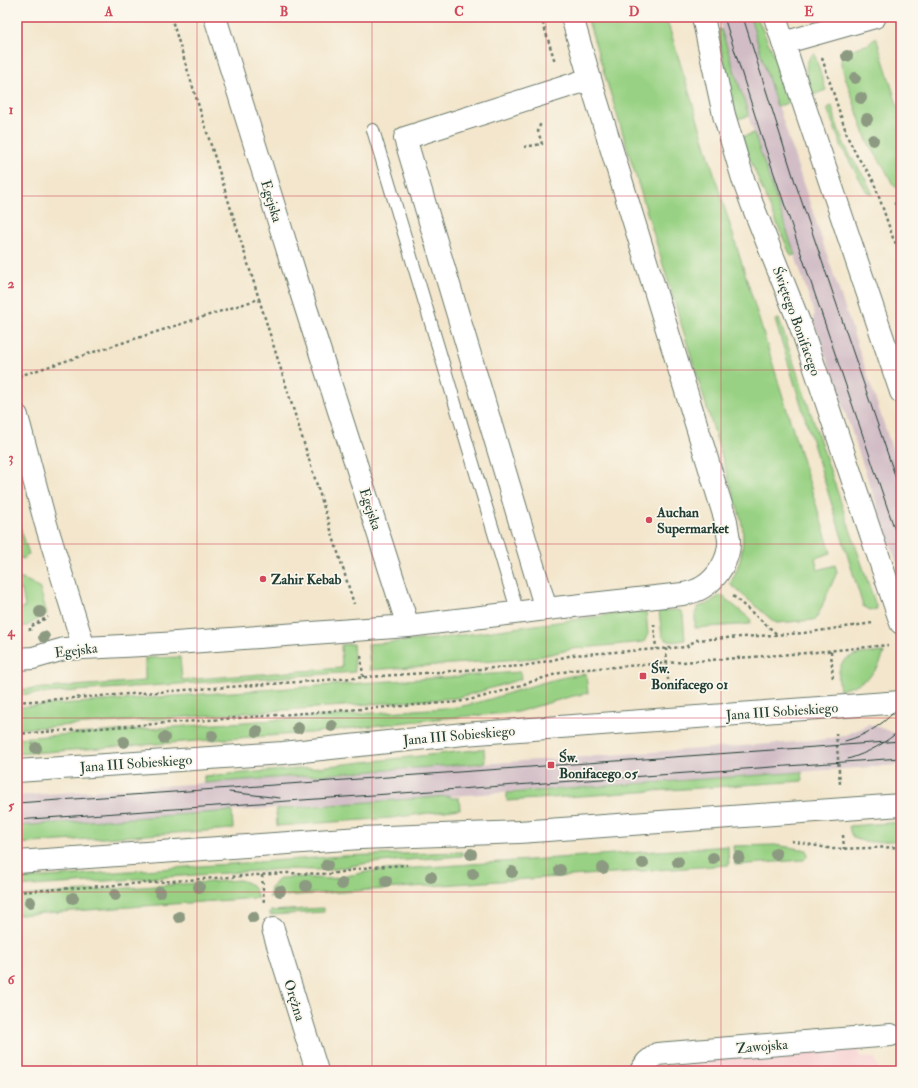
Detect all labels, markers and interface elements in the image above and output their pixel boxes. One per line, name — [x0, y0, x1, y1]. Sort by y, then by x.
text: A — [104, 4, 114, 20]
text: B — [280, 4, 288, 20]
text: C — [454, 4, 464, 20]
text: D — [629, 4, 640, 20]
text: E — [804, 4, 814, 20]
text: 1 — [9, 102, 14, 118]
street label: Egejska — [257, 178, 286, 225]
street label: Świętego Bonifacego — [769, 264, 824, 378]
text: 2 — [8, 276, 15, 292]
text: 3 — [9, 450, 14, 466]
street label: Egejska — [356, 486, 385, 533]
place label: Auchan Supermarket — [656, 504, 729, 538]
marker: Auchan Supermarket — [644, 515, 654, 525]
place label: Zahir Kebab — [271, 571, 342, 588]
marker: Zahir Kebab — [258, 574, 268, 584]
text: 4 — [6, 624, 15, 640]
street label: Egejska — [54, 639, 99, 662]
place label: Św. Bonifacego 01 — [651, 659, 728, 694]
marker: Św. Bonifacego 01 — [638, 671, 648, 681]
street label: Jana III Sobieskiego — [724, 699, 839, 724]
street label: Jana III Sobieskiego — [401, 722, 516, 749]
place label: Św. Bonifacego 05 — [559, 748, 638, 783]
street label: Jana III Sobieskiego — [78, 751, 193, 776]
marker: Św. Bonifacego 05 — [546, 760, 556, 770]
text: 5 — [8, 798, 14, 814]
text: 6 — [8, 972, 16, 988]
street label: Orężna — [280, 977, 309, 1023]
street label: Zawojska — [736, 1036, 789, 1057]

